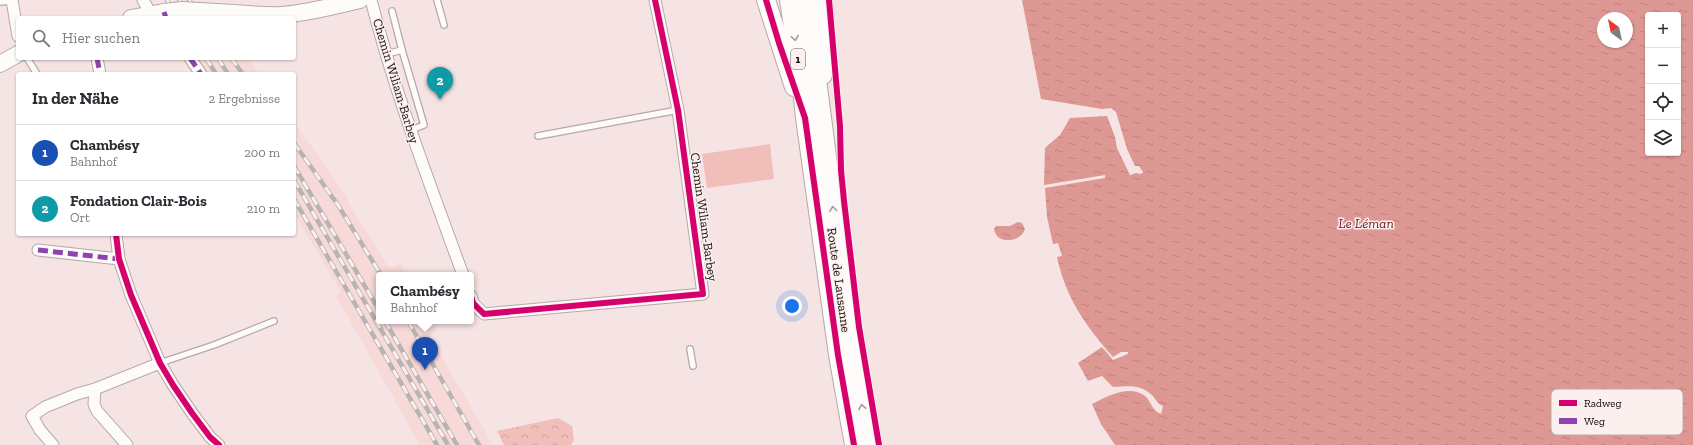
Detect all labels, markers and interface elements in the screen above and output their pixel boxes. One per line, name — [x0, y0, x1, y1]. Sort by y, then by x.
north arrow — [1597, 12, 1633, 48]
map controls — [1645, 12, 1681, 156]
button: + — [1645, 12, 1681, 48]
search box — [16, 16, 296, 60]
street label: Chemin Wiliam-Barbey — [370, 17, 422, 146]
icon: search — [30, 27, 52, 49]
text: Hier suchen — [62, 29, 140, 47]
one-way arrow — [790, 35, 799, 42]
button: − — [1645, 48, 1681, 84]
road number: 1 — [791, 49, 805, 69]
pin: 2 — [427, 67, 453, 100]
button: locate — [1645, 84, 1681, 120]
text: In der Nähe — [32, 88, 119, 108]
text: 2 Ergebnisse — [208, 91, 280, 106]
button: layers — [1645, 120, 1681, 156]
text: Chambésy — [70, 136, 139, 154]
text: 1 — [42, 145, 48, 160]
text: 200 m — [244, 145, 280, 160]
street label: Chemin Wiliam-Barbey — [688, 152, 721, 283]
text: Bahnhof — [70, 154, 117, 169]
text: Fondation Clair-Bois — [70, 192, 207, 210]
text: 2 — [42, 201, 48, 216]
text: 210 m — [247, 201, 280, 216]
one-way arrow — [829, 206, 838, 212]
text: Ort — [70, 210, 90, 225]
water label: Le Léman — [1338, 215, 1394, 232]
street label: Route de Lausanne — [824, 227, 854, 333]
popup — [376, 272, 474, 324]
text: Chambésy — [390, 282, 460, 300]
your location — [782, 296, 802, 316]
text: Bahnhof — [390, 300, 437, 315]
pin: 1 — [412, 337, 438, 370]
legend — [1551, 389, 1683, 435]
text: Radweg — [1584, 397, 1622, 410]
one-way arrow — [858, 404, 867, 410]
text: Weg — [1584, 415, 1605, 428]

